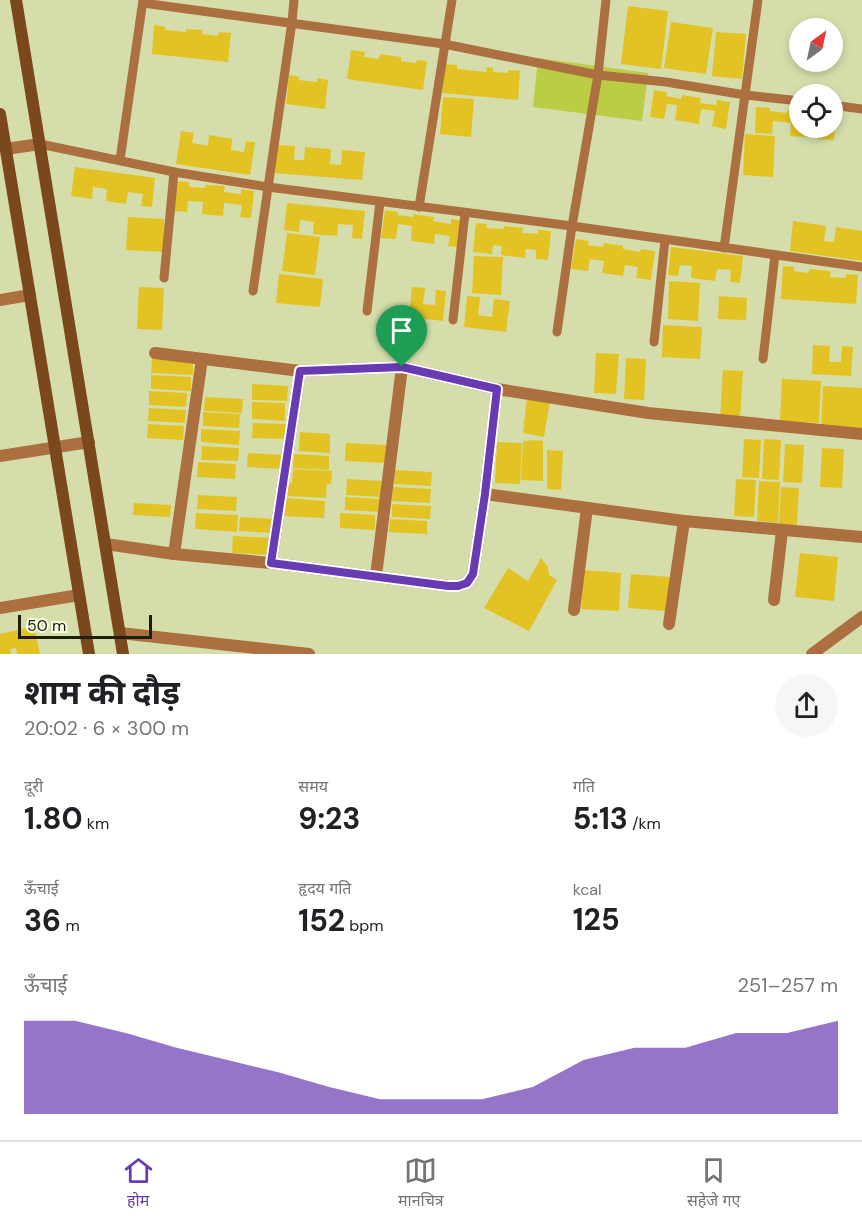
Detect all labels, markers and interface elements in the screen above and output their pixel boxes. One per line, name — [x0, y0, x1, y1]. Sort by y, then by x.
north arrow — [789, 18, 843, 72]
map controls — [789, 18, 843, 138]
button: locate — [789, 84, 843, 138]
pin — [376, 305, 427, 367]
icon: arrive — [385, 314, 418, 347]
scale bar — [18, 612, 152, 640]
text: 50 m — [27, 615, 66, 636]
text: शाम की दौड़ — [24, 671, 180, 714]
button: share — [775, 674, 838, 737]
text: 20:02 · 6 × 300 m — [24, 715, 189, 741]
text: दूरी — [24, 776, 43, 797]
text: समय — [298, 776, 328, 797]
text: गति — [573, 776, 595, 797]
text: 1.80 — [24, 799, 83, 838]
text: 9:23 — [298, 799, 360, 838]
text: 5:13 — [573, 799, 628, 838]
text: km — [83, 813, 109, 834]
text: /km — [628, 813, 661, 834]
text: ऊँचाई — [24, 878, 59, 899]
text: हृदय गति — [298, 878, 351, 899]
text: kcal — [573, 879, 602, 900]
text: 125 — [573, 900, 620, 939]
text: 36 — [24, 901, 61, 940]
text: 152 — [298, 901, 345, 940]
text: m — [61, 915, 80, 936]
text: bpm — [345, 915, 384, 936]
text: ऊँचाई — [24, 972, 67, 998]
text: 251–257 m — [737, 972, 838, 998]
tab: होम — [122, 1154, 155, 1213]
tab: मानचित्र — [398, 1154, 444, 1213]
tab: सहेजे गए — [687, 1154, 740, 1213]

